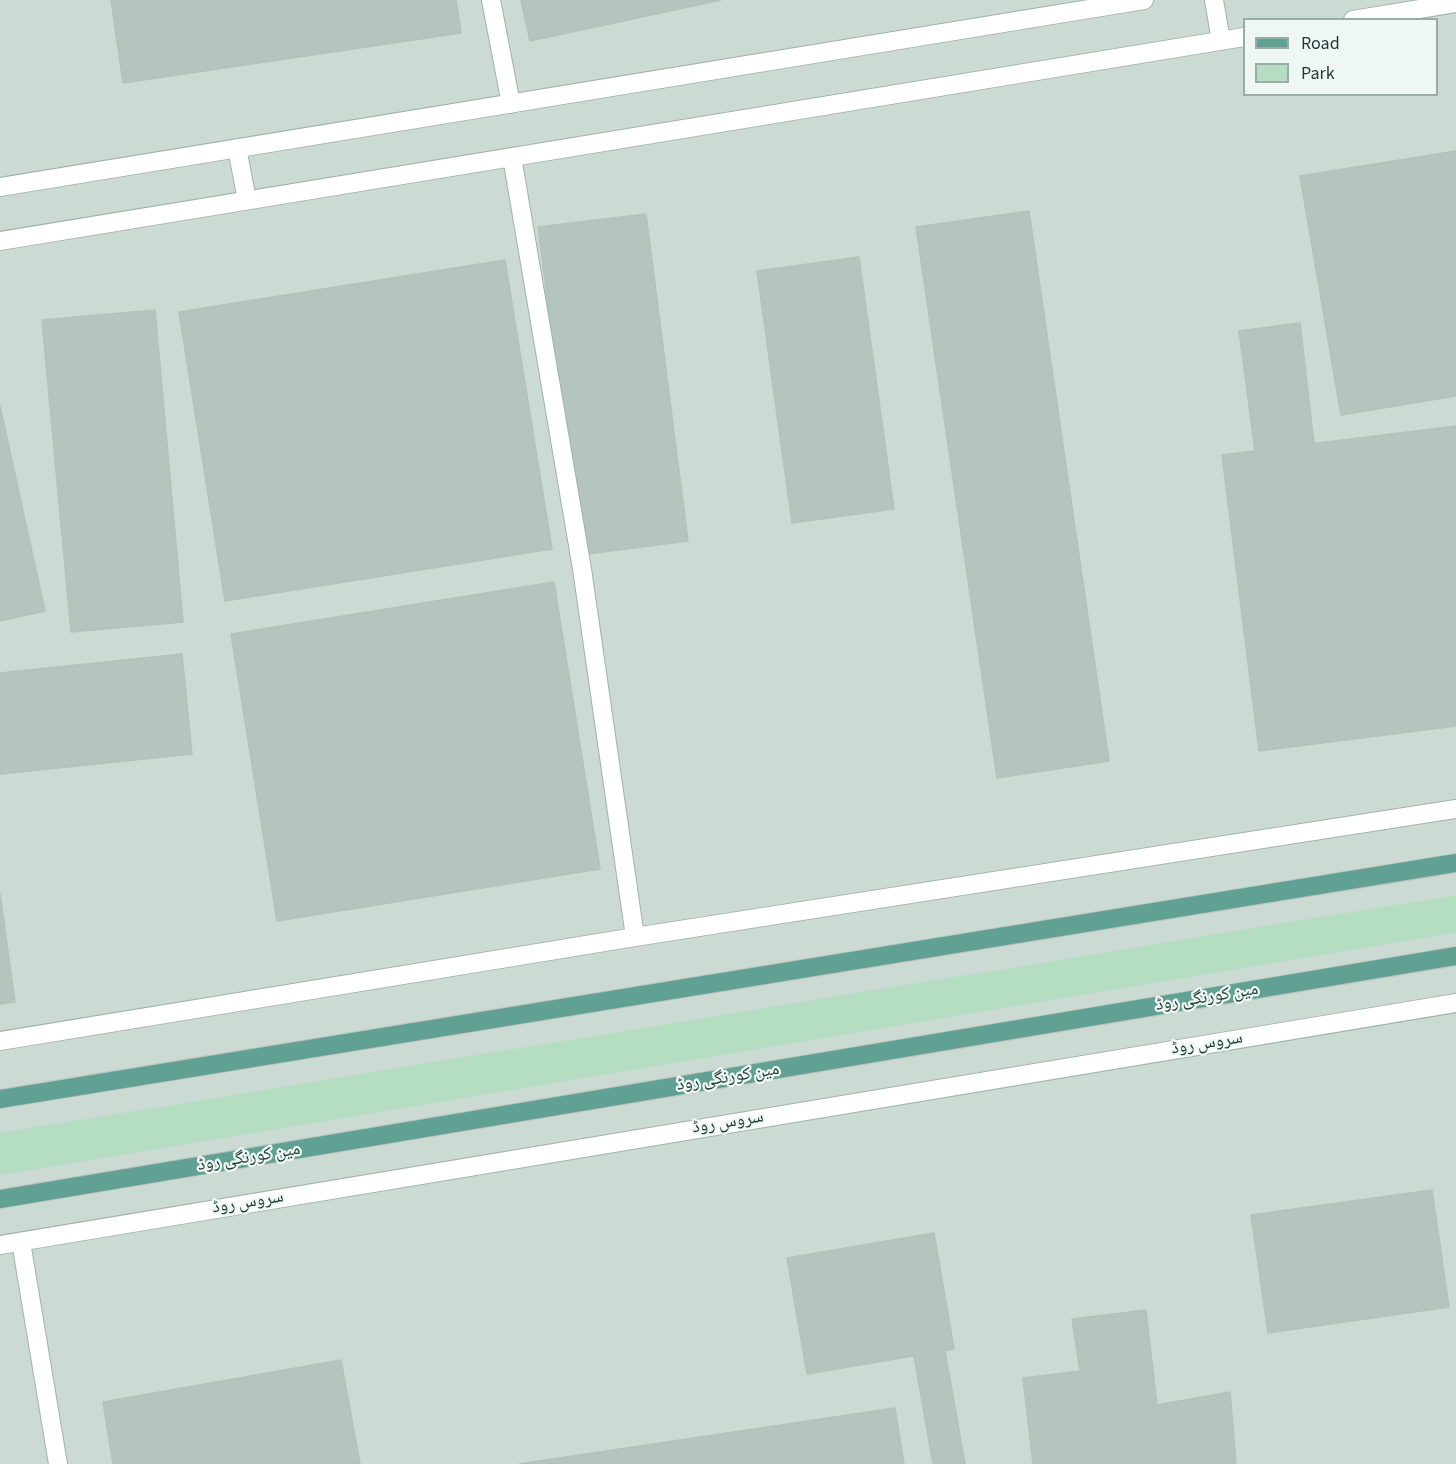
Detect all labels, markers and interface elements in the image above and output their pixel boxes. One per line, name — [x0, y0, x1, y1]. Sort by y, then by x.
legend — [1243, 18, 1438, 96]
text: Road — [1301, 31, 1340, 56]
text: Park — [1301, 61, 1335, 86]
street label: مین کورنگی روڈ — [1154, 979, 1260, 1017]
street label: سروس روڈ — [1170, 1028, 1244, 1060]
street label: مین کورنگی روڈ — [675, 1059, 781, 1097]
street label: سروس روڈ — [691, 1107, 765, 1139]
street label: مین کورنگی روڈ — [196, 1139, 302, 1177]
street label: سروس روڈ — [211, 1187, 285, 1219]

